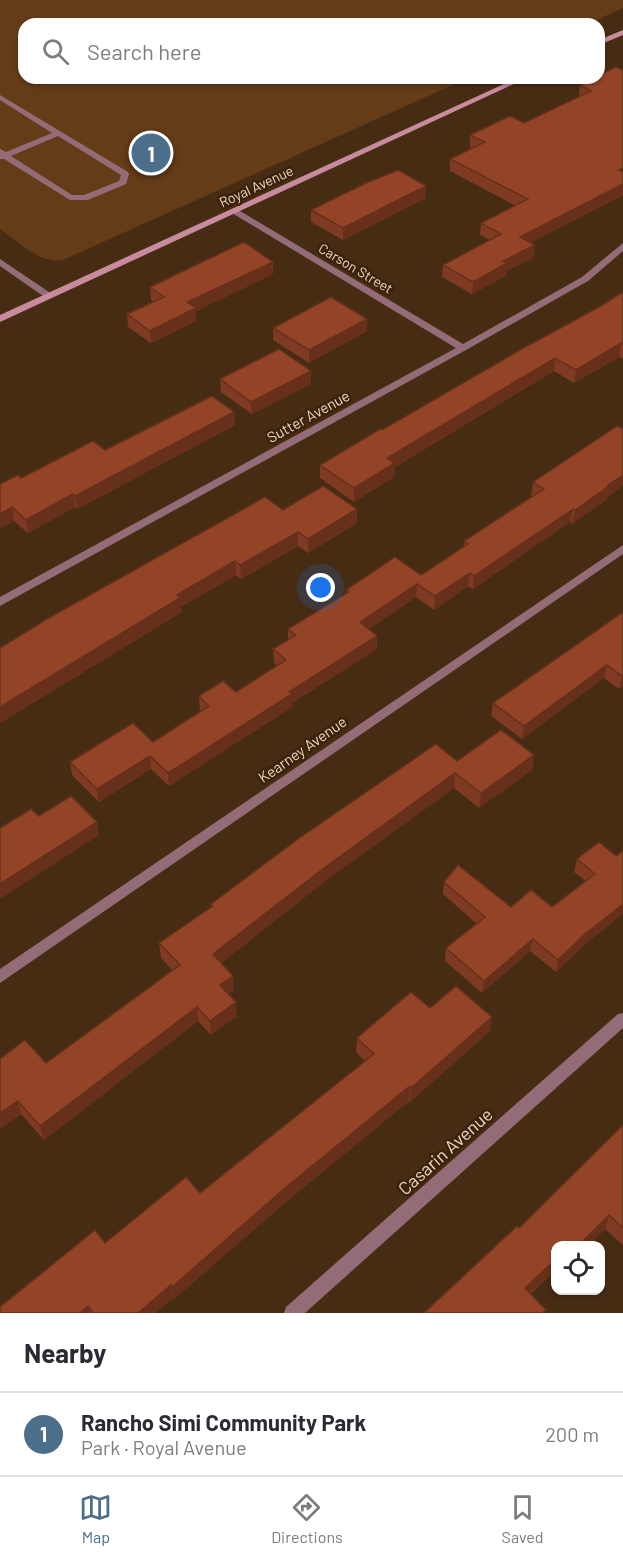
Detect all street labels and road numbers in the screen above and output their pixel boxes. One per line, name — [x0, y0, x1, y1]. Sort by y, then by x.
street label: Royal Avenue — [216, 161, 296, 211]
street label: Carson Street — [316, 239, 396, 297]
street label: Sutter Avenue — [264, 386, 352, 446]
street label: Kearney Avenue — [255, 712, 349, 786]
street label: Casarin Avenue — [393, 1103, 497, 1199]

